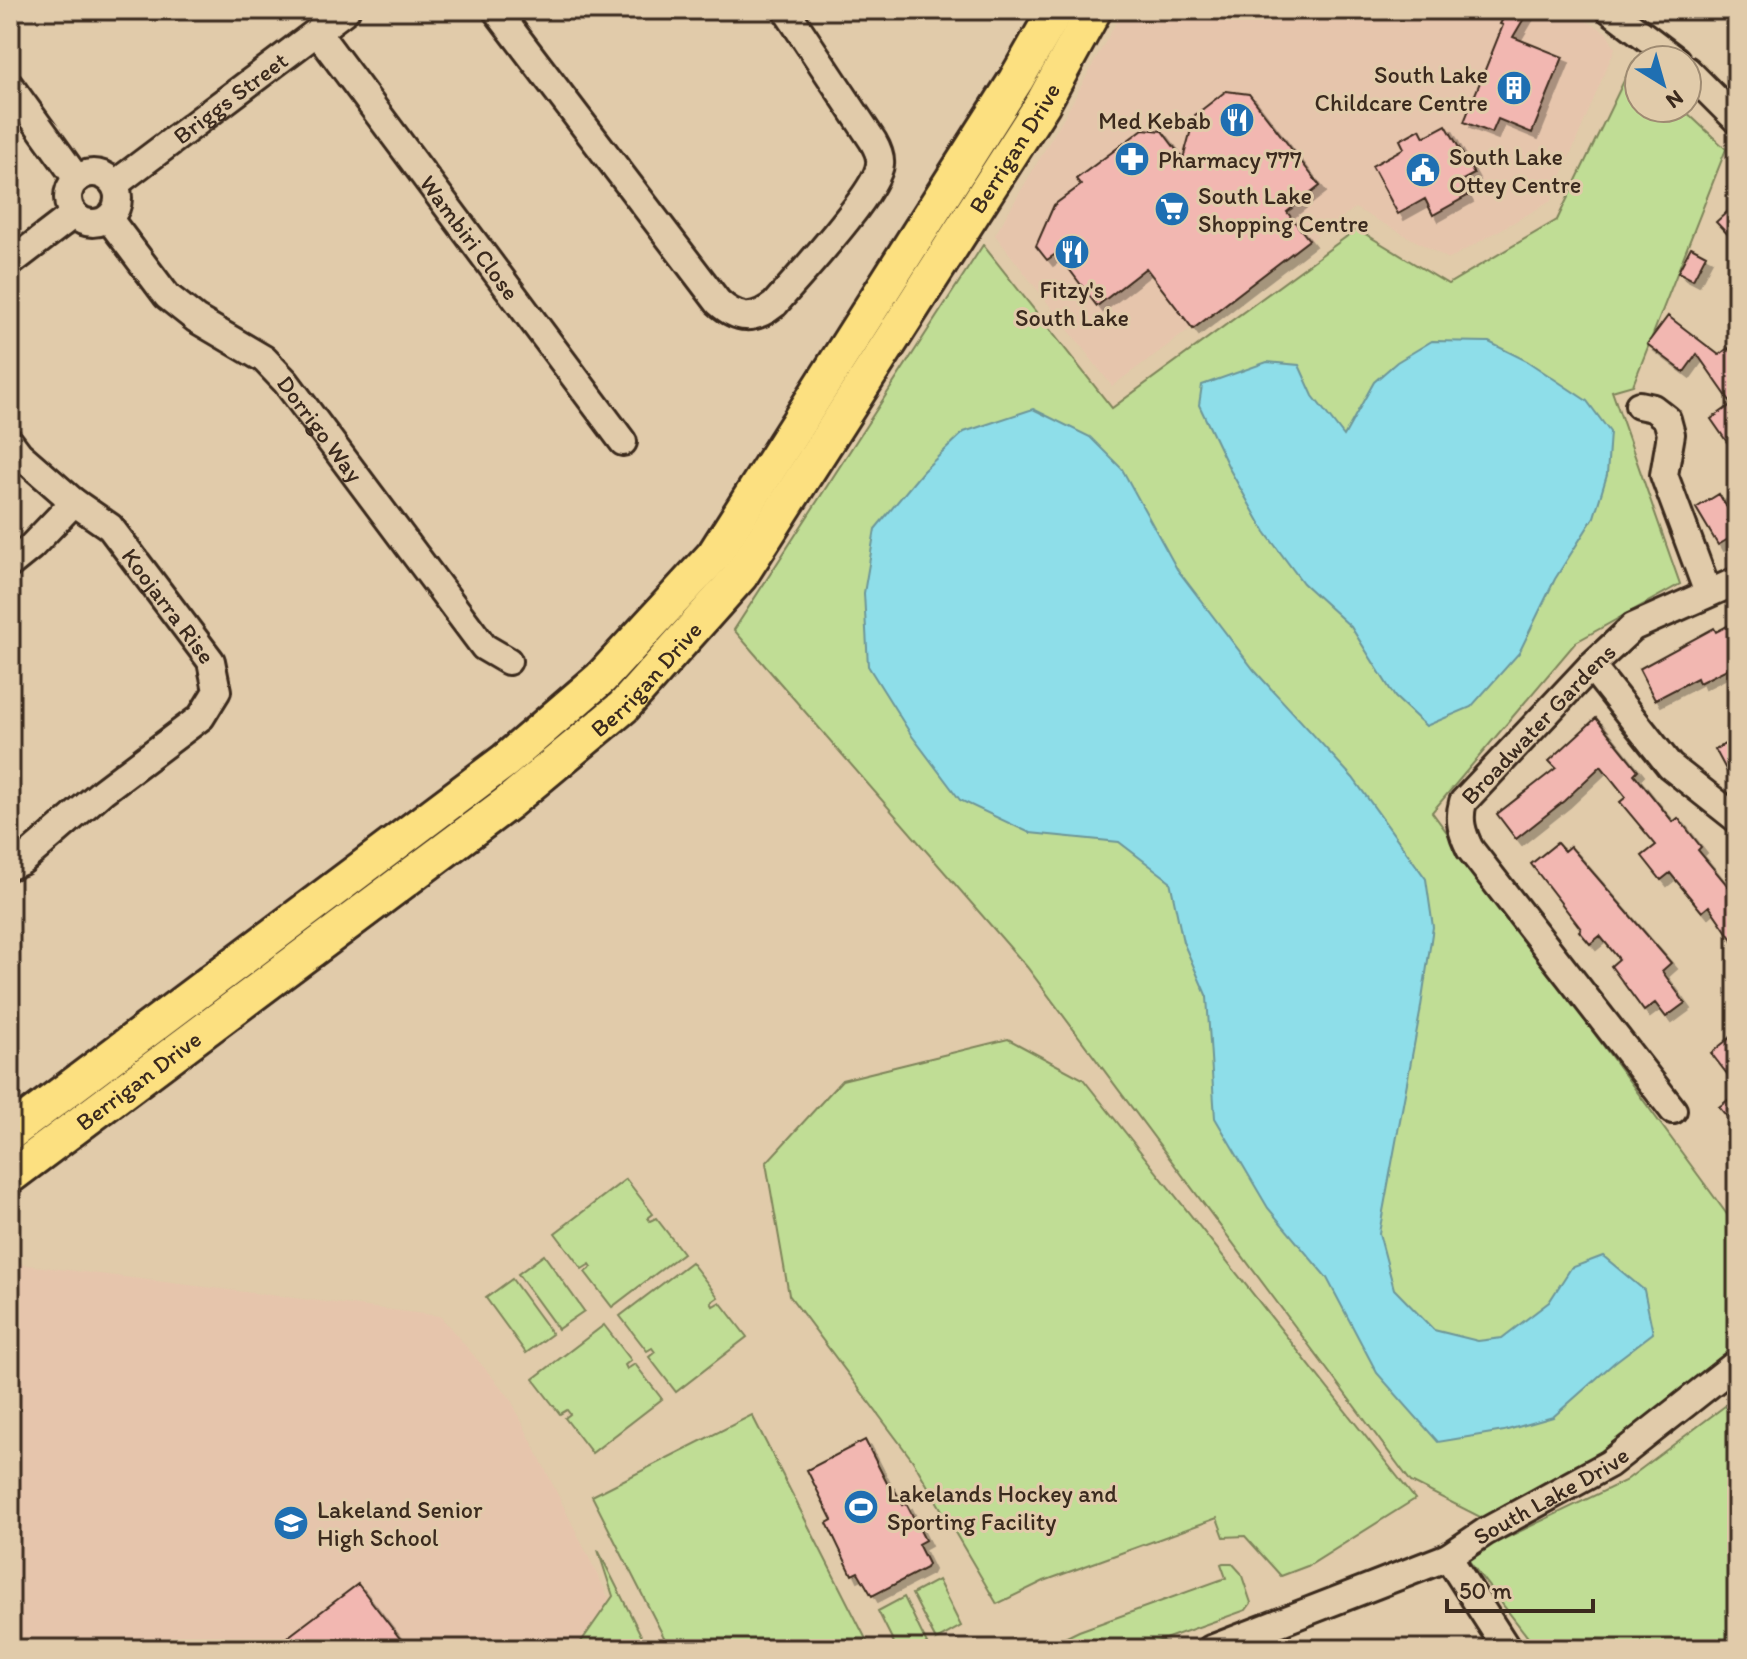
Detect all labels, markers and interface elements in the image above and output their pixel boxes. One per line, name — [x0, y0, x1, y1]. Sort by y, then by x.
north arrow — [1623, 44, 1703, 124]
street label: Briggs Street — [167, 45, 293, 150]
place label: South Lake Childcare Centre — [1315, 60, 1488, 117]
building icon: South Lake Childcare Centre — [1495, 69, 1533, 107]
street label: Berrigan Drive — [962, 77, 1066, 219]
text: N — [1661, 84, 1689, 115]
restaurant icon: Med Kebab — [1218, 101, 1256, 139]
place label: Med Kebab — [1098, 106, 1211, 135]
pharmacy icon: Pharmacy 777 — [1113, 140, 1151, 178]
place label: South Lake Ottey Centre — [1449, 142, 1581, 199]
place label: Pharmacy 777 — [1158, 145, 1302, 174]
public building icon: South Lake Ottey Centre — [1404, 151, 1442, 189]
street label: Wambiri Close — [414, 169, 526, 305]
place label: South Lake Shopping Centre — [1198, 181, 1369, 238]
supermarket icon: South Lake Shopping Centre — [1153, 190, 1191, 228]
restaurant icon: Fitzy's South Lake — [1053, 233, 1091, 271]
place label: Fitzy's South Lake — [1015, 275, 1129, 332]
street label: Dorrigo Way — [271, 369, 370, 488]
street label: Koojarra Rise — [116, 542, 222, 669]
street label: Berrigan Drive — [584, 615, 707, 743]
street label: Broadwater Gardens — [1454, 636, 1621, 810]
street label: Berrigan Drive — [70, 1024, 206, 1136]
street label: South Lake Drive — [1467, 1440, 1634, 1551]
place label: Lakelands Hockey and Sporting Facility — [887, 1479, 1118, 1536]
sports icon: Lakelands Hockey and Sporting Facility — [842, 1488, 880, 1526]
place label: Lakeland Senior High School — [317, 1495, 483, 1552]
school or university icon: Lakeland Senior High School — [272, 1504, 310, 1542]
scale bar — [1447, 1563, 1593, 1613]
text: 50 m — [1459, 1576, 1512, 1605]

